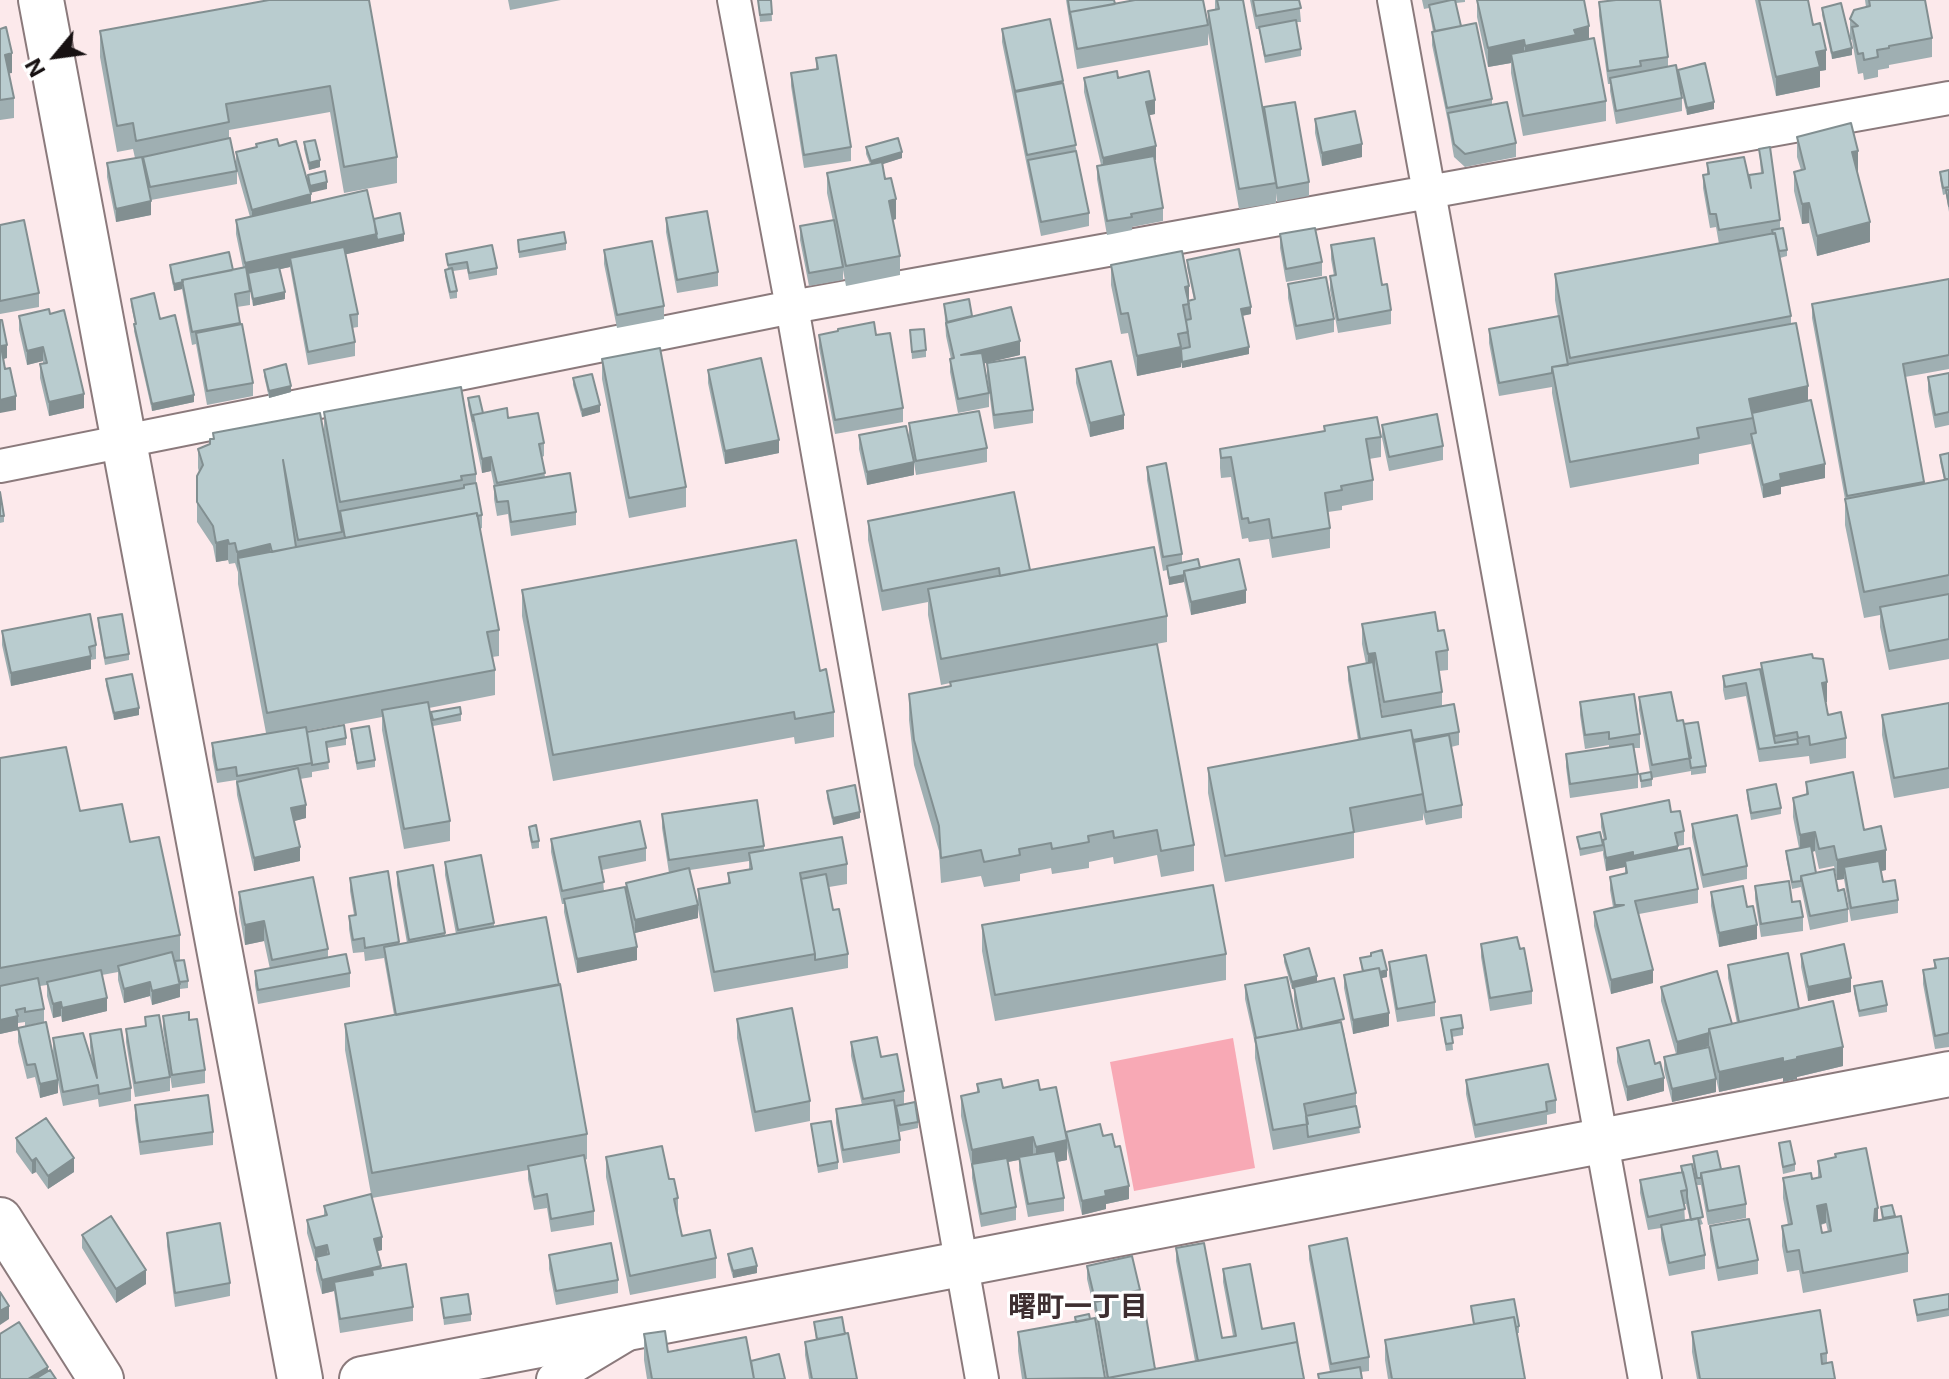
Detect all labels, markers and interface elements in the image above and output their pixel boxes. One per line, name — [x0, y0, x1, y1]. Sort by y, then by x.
north arrow — [16, 16, 96, 96]
text: N — [20, 54, 50, 81]
district label: 曙町一丁目 — [1008, 1291, 1148, 1325]

